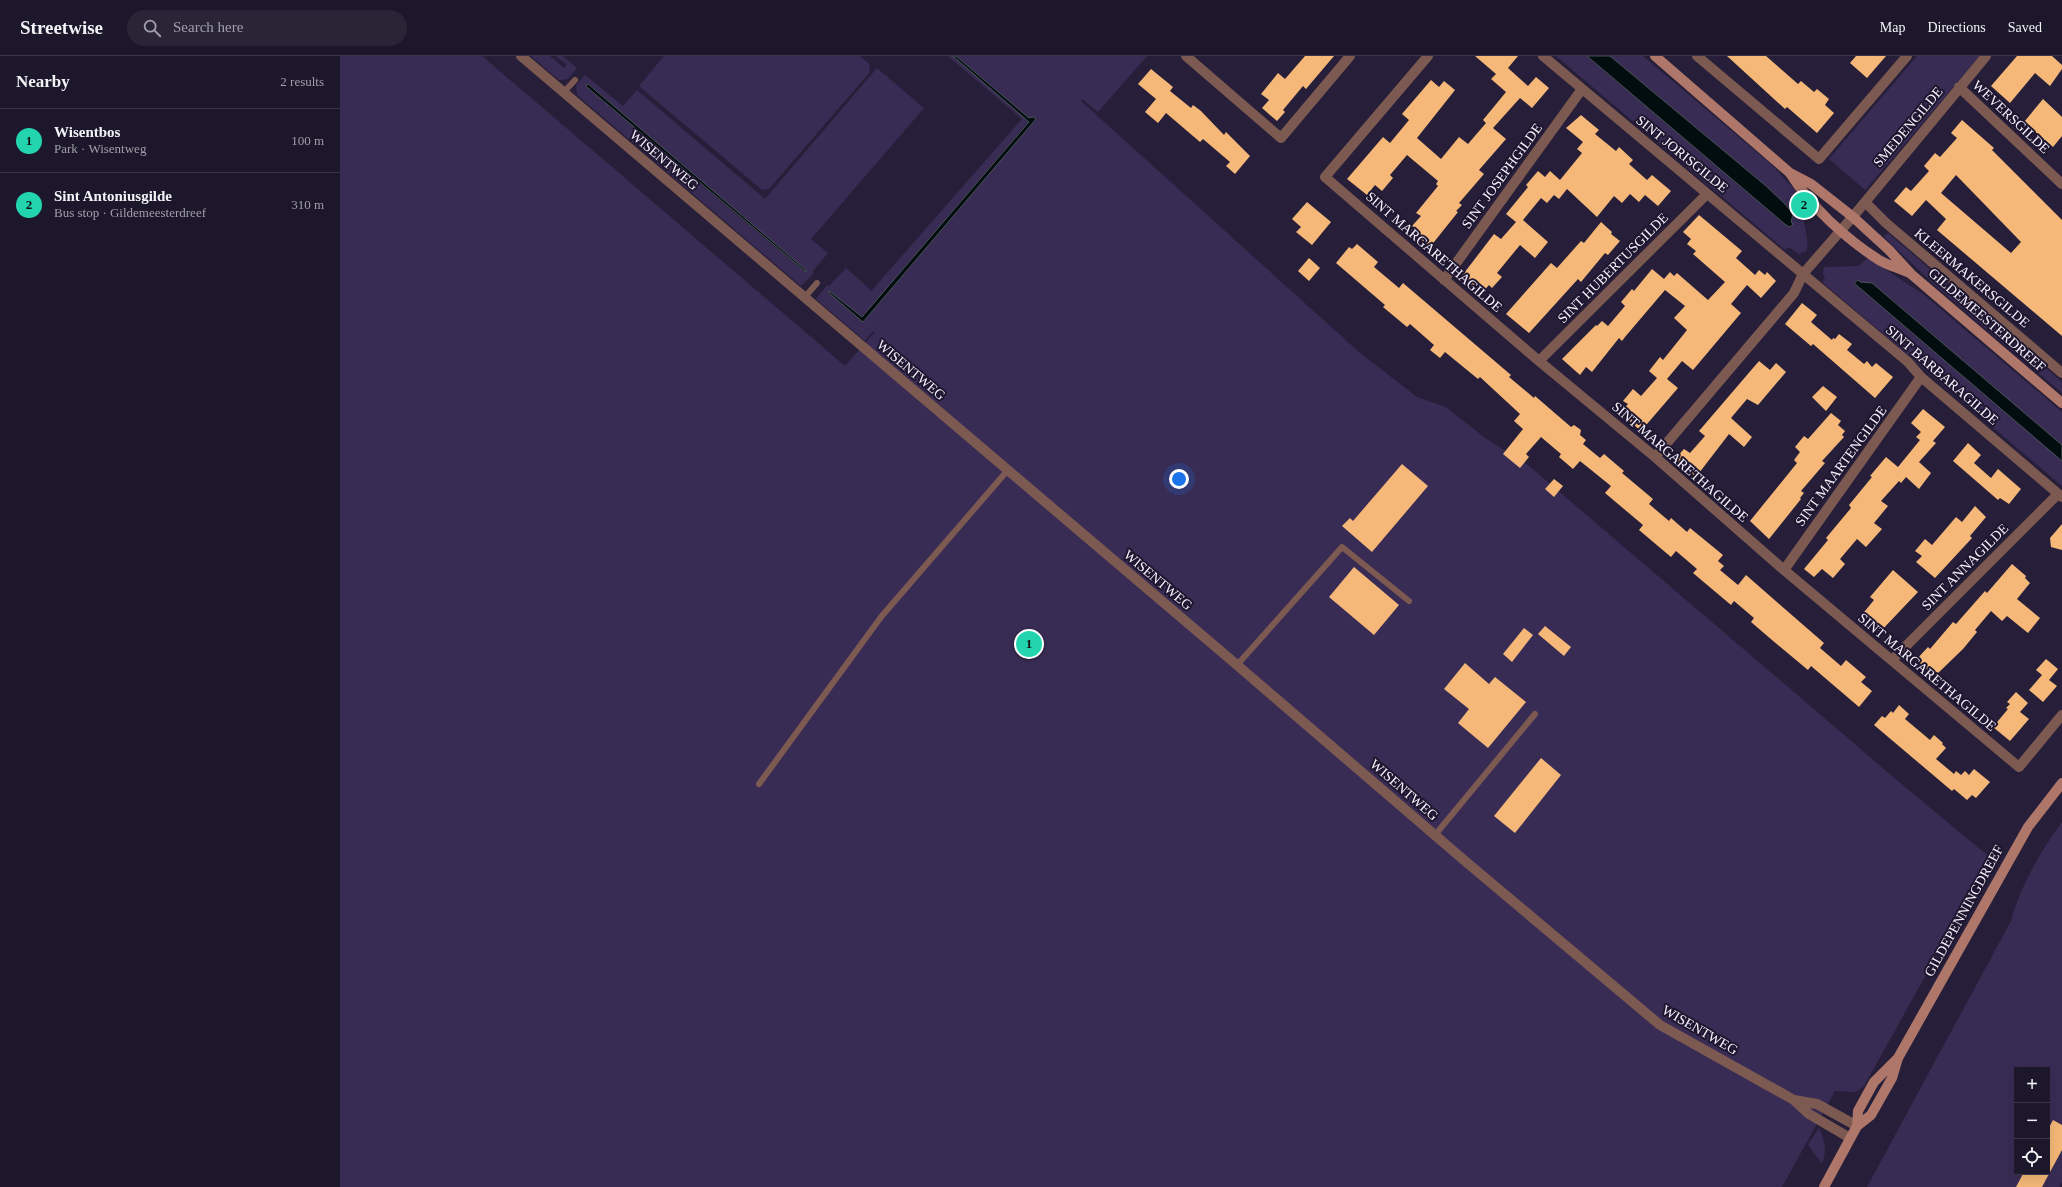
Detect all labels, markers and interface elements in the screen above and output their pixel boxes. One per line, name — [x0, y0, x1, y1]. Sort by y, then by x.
search box — [127, 10, 407, 46]
text: Streetwise — [20, 17, 103, 38]
icon: search — [141, 17, 163, 39]
text: Search here — [173, 19, 243, 35]
text: Map — [1880, 20, 1905, 35]
text: Directions — [1927, 20, 1986, 35]
text: Saved — [2008, 20, 2042, 35]
text: Nearby — [16, 72, 70, 91]
text: 2 results — [280, 74, 324, 89]
street label: WEVERSGILDE — [1969, 78, 2053, 156]
street label: SMEDENGILDE — [1870, 84, 1946, 170]
street label: SINT JORISGILDE — [1633, 112, 1731, 196]
street label: SINT JOSEPHGILDE — [1459, 121, 1545, 231]
text: Wisentbos — [54, 124, 120, 140]
street label: WISENTWEG — [627, 127, 701, 193]
text: 1 — [26, 133, 32, 148]
text: 100 m — [291, 133, 324, 148]
text: Park · Wisentweg — [54, 141, 146, 156]
text: Sint Antoniusgilde — [54, 188, 172, 204]
street label: SINT MARGARETHAGILDE — [1363, 189, 1505, 315]
pin: 2 — [1791, 190, 1817, 220]
text: 2 — [26, 197, 32, 212]
text: 310 m — [291, 197, 324, 212]
text: Bus stop · Gildemeesterdreef — [54, 205, 206, 220]
street label: SINT HUBERTUSGILDE — [1555, 210, 1671, 326]
street label: KLEERMAKERSGILDE — [1911, 226, 2033, 330]
street label: GILDEMEESTERDREEF — [1925, 265, 2049, 375]
street label: SINT BARBARAGILDE — [1883, 322, 2001, 428]
street label: WISENTWEG — [874, 337, 948, 403]
street label: SINT MARGARETHAGILDE — [1609, 399, 1751, 525]
street label: SINT MAARTENGILDE — [1792, 403, 1890, 529]
your location — [1169, 469, 1189, 489]
street label: SINT ANNAGILDE — [1919, 521, 2011, 613]
street label: WISENTWEG — [1121, 547, 1195, 613]
street label: SINT MARGARETHAGILDE — [1855, 610, 1999, 734]
pin: 1 — [1016, 629, 1042, 659]
street label: WISENTWEG — [1367, 757, 1441, 823]
street label: GILDEPENNINGDREEF — [1922, 843, 2006, 979]
street label: WISENTWEG — [1660, 1002, 1740, 1058]
map controls — [2014, 1067, 2050, 1175]
button: + — [2014, 1067, 2050, 1103]
button: − — [2014, 1103, 2050, 1139]
button: locate — [2014, 1139, 2050, 1175]

